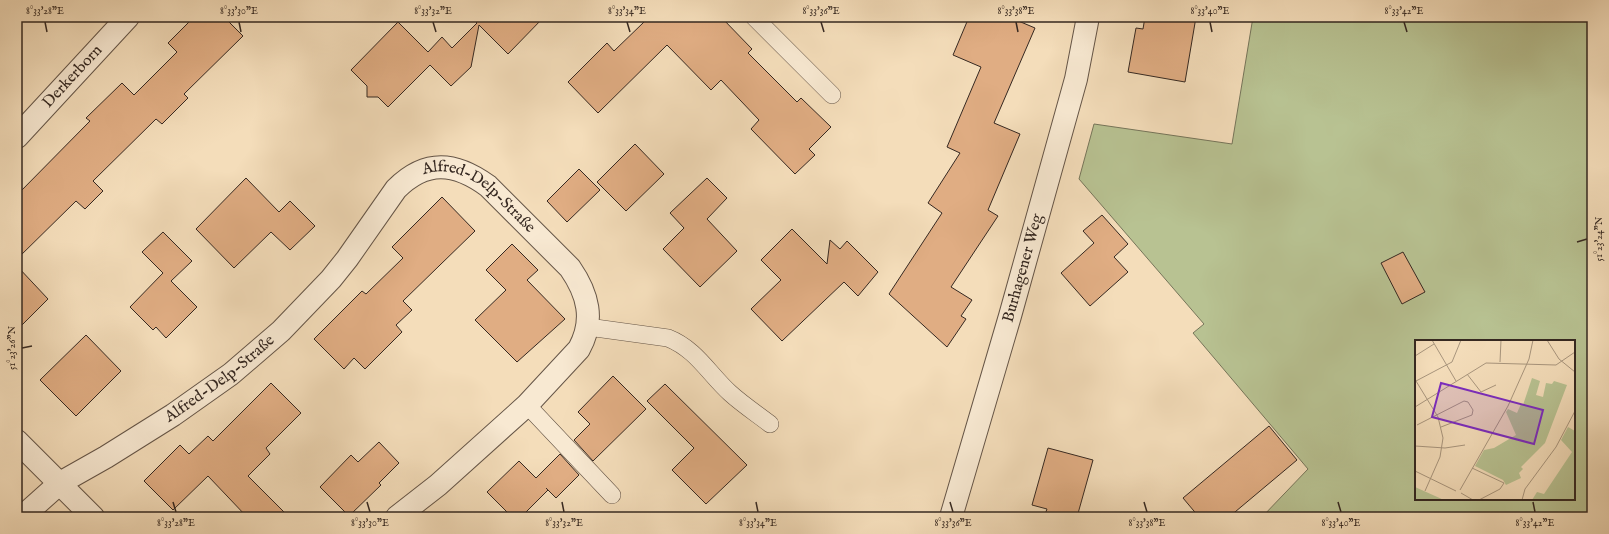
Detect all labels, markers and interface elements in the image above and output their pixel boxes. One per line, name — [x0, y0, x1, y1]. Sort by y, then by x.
text: 8°33'28"E — [26, 5, 64, 18]
text: 8°33'30"E — [220, 5, 258, 18]
text: 8°33'32"E — [414, 5, 452, 18]
text: 8°33'34"E — [608, 5, 646, 18]
text: 8°33'36"E — [802, 5, 840, 18]
text: 8°33'38"E — [998, 5, 1035, 18]
text: 8°33'40"E — [1190, 5, 1230, 18]
text: 8°33'42"E — [1385, 5, 1423, 18]
street label: Derkerborn — [38, 41, 107, 113]
street label: Alfred-Delp-Straße — [419, 157, 539, 237]
street label: Burhagener Weg — [999, 211, 1048, 325]
text: 51°23'24"N — [1593, 216, 1606, 261]
text: 51°23'26"N — [6, 326, 19, 370]
street label: Alfred-Delp-Straße — [161, 331, 279, 428]
inset map — [1415, 340, 1575, 500]
text: 8°33'28"E — [157, 517, 195, 530]
text: 8°33'30"E — [351, 517, 389, 530]
text: 8°33'32"E — [545, 517, 583, 530]
text: 8°33'34"E — [739, 517, 777, 530]
text: 8°33'36"E — [934, 517, 972, 530]
text: 8°33'38"E — [1129, 517, 1166, 530]
text: 8°33'40"E — [1321, 517, 1361, 530]
text: 8°33'42"E — [1516, 517, 1554, 530]

